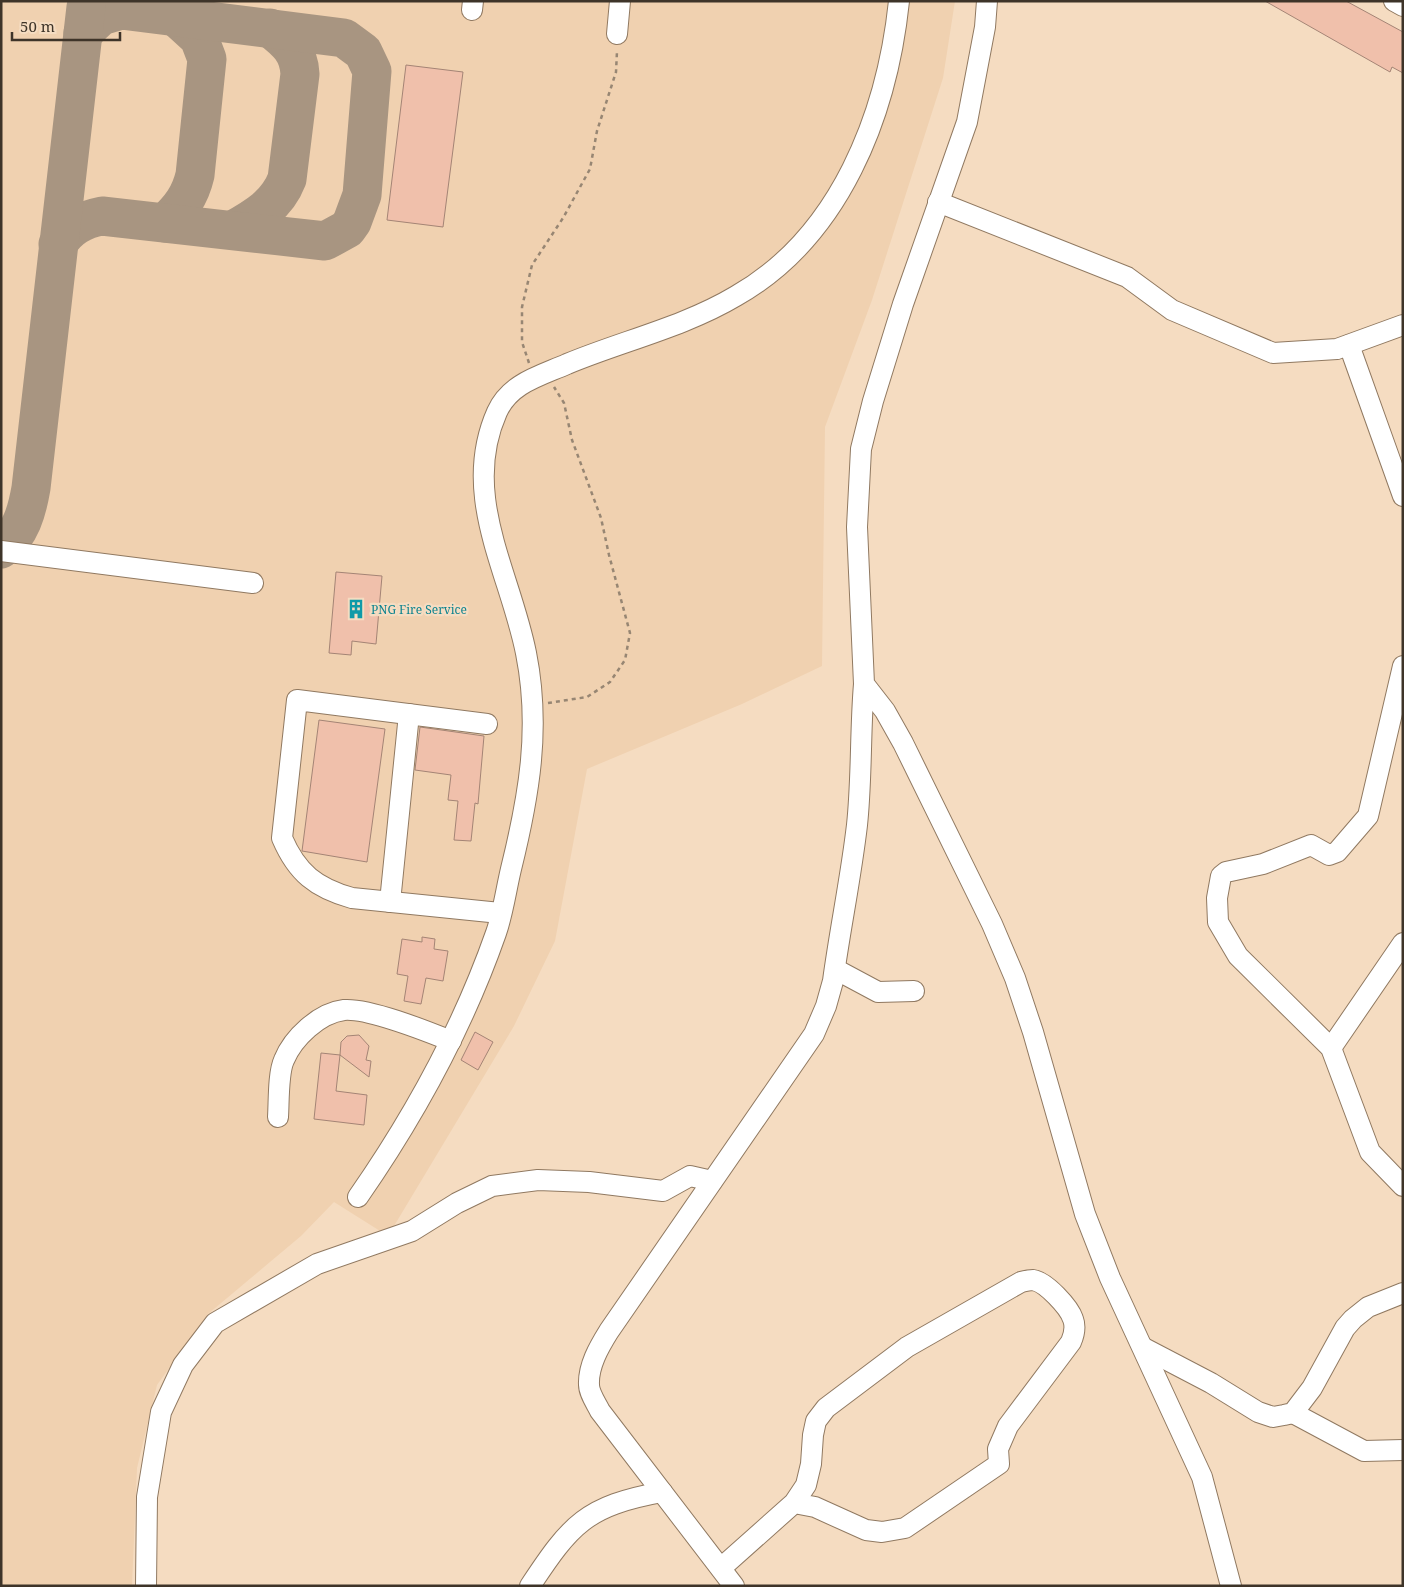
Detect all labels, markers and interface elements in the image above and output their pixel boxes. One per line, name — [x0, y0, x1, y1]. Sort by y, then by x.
scale bar — [12, 10, 120, 42]
text: 50 m — [20, 16, 55, 36]
building icon: PNG Fire Service — [345, 598, 367, 620]
place label: PNG Fire Service — [371, 601, 467, 618]

